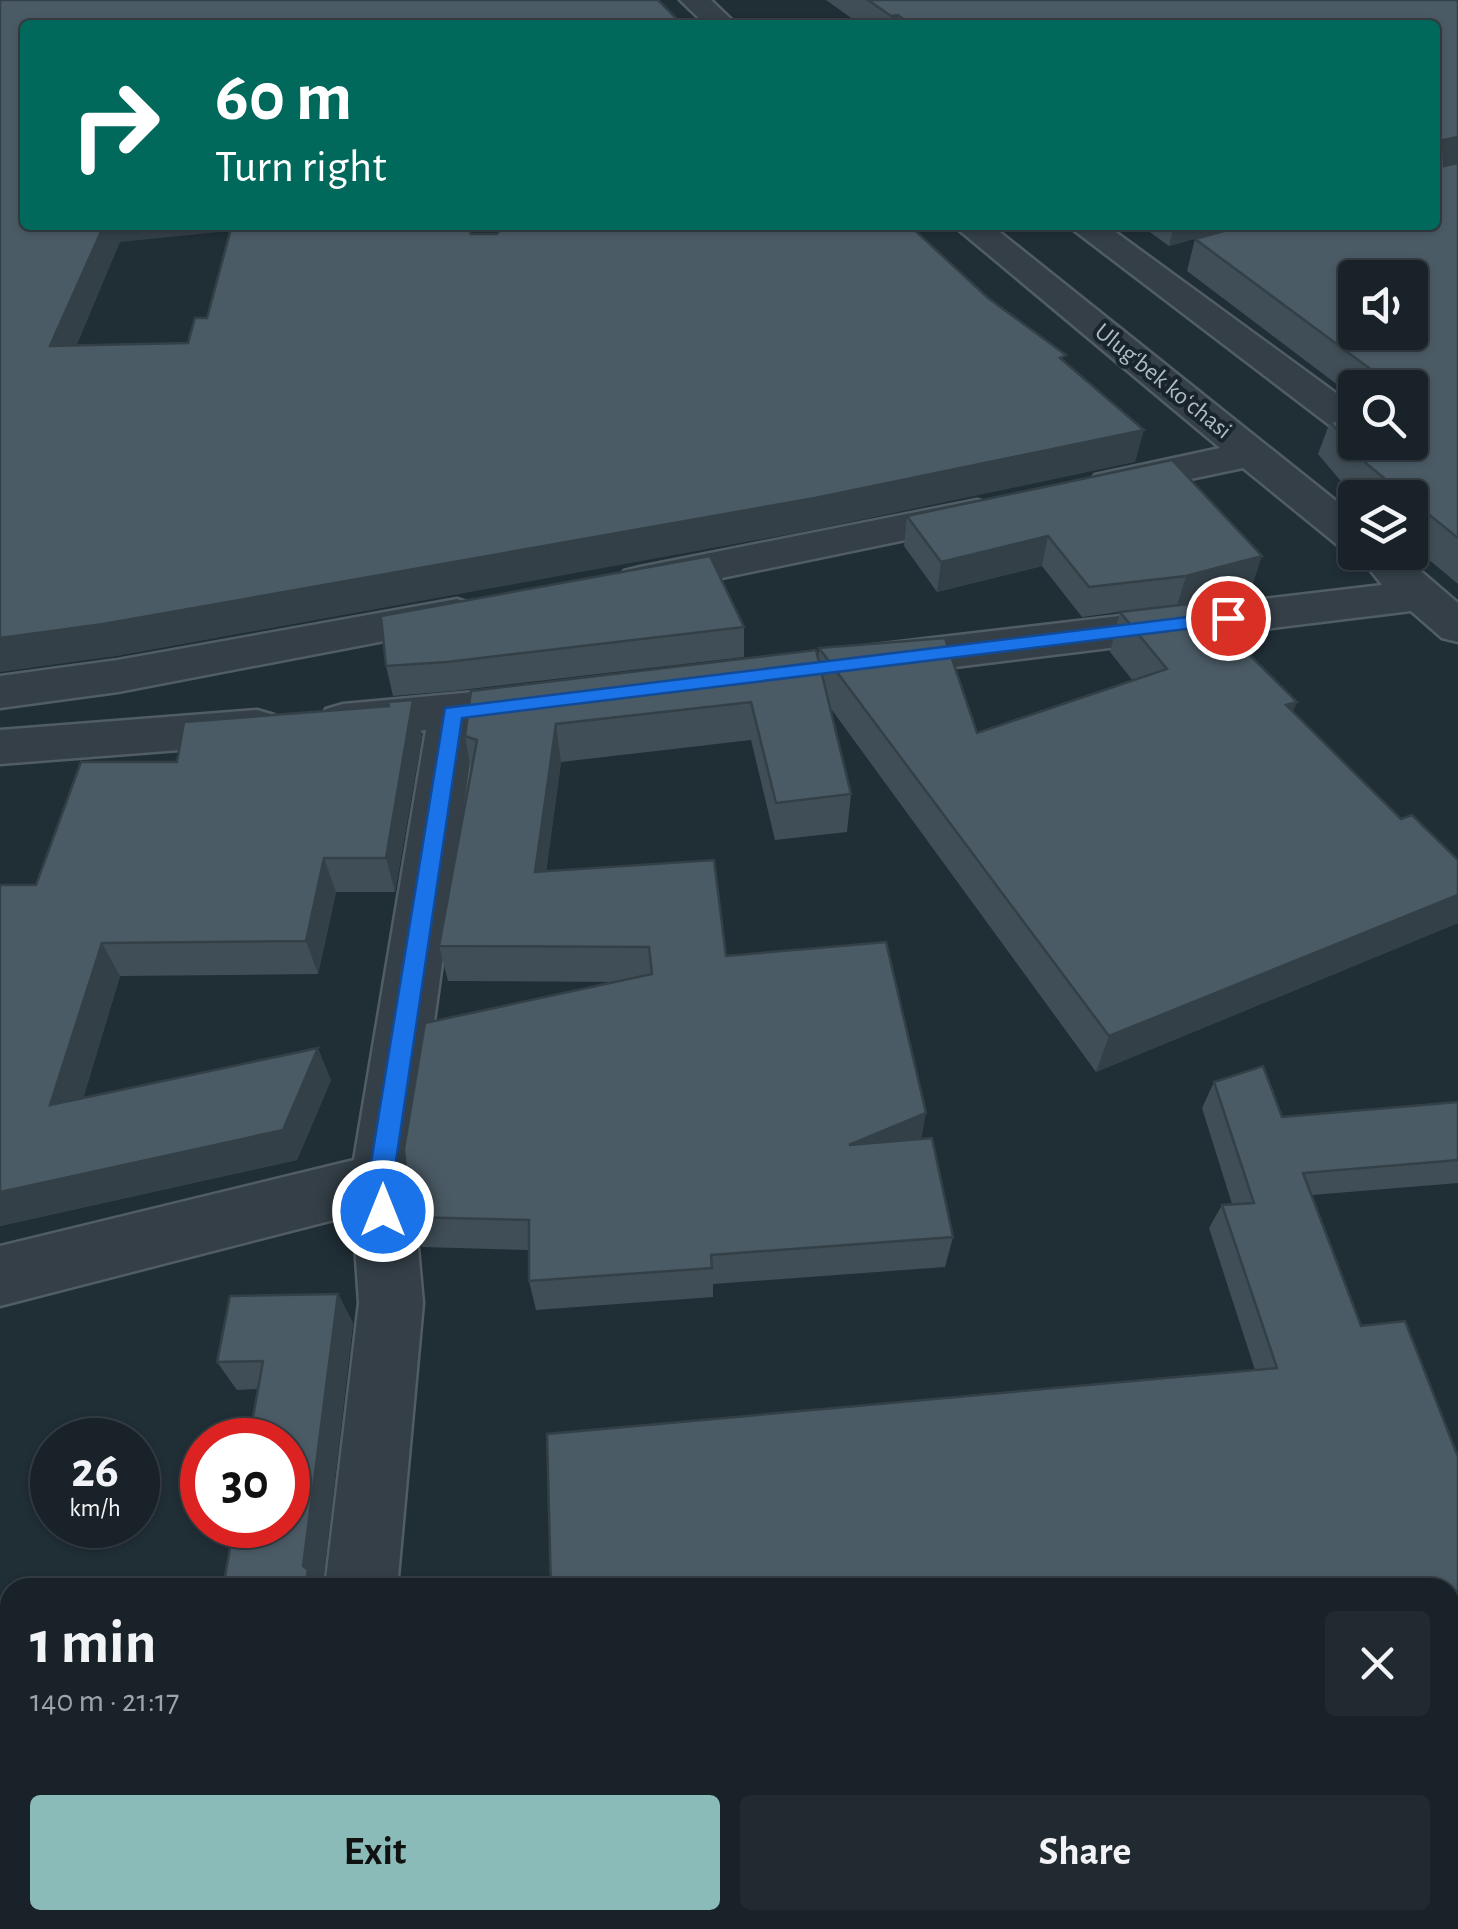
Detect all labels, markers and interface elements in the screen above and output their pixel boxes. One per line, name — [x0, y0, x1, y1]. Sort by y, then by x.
icon: right — [50, 60, 180, 190]
text: 60 m — [215, 63, 352, 133]
text: Turn right — [215, 145, 387, 190]
map controls — [1338, 260, 1428, 570]
button: sound — [1338, 260, 1428, 350]
street label: Ulugʻbek koʻchasi — [1090, 319, 1236, 444]
button: search — [1338, 370, 1428, 460]
button: layers — [1338, 480, 1428, 570]
pin — [1186, 576, 1271, 661]
icon: arrive — [1201, 591, 1256, 646]
position arrow — [331, 1159, 435, 1263]
speed limit sign: 30 — [180, 1418, 310, 1548]
text: 26 — [71, 1446, 119, 1496]
text: km/h — [69, 1496, 121, 1521]
button: close — [1325, 1611, 1430, 1716]
text: 1 min — [30, 1614, 156, 1674]
text: 140 m · 21:17 — [30, 1685, 179, 1717]
button: Exit — [30, 1795, 720, 1910]
button: Share — [740, 1795, 1430, 1910]

